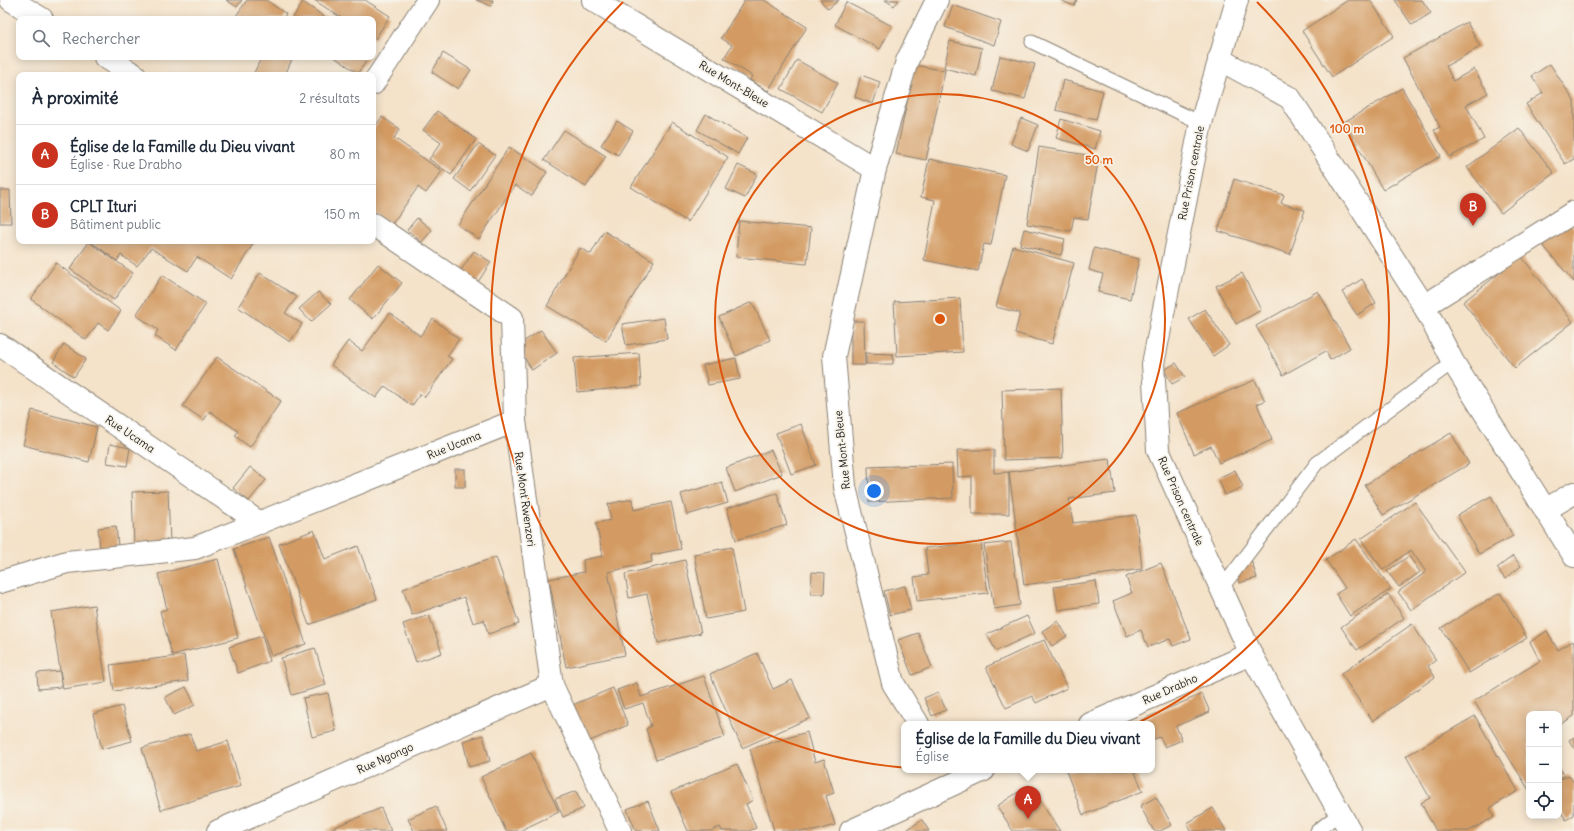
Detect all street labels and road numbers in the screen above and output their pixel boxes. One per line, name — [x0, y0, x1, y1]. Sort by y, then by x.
street label: Rue Mont-Bleue — [696, 58, 772, 110]
street label: Rue Prison centrale — [1175, 125, 1207, 221]
street label: Rue Mont-Bleue — [831, 410, 853, 490]
street label: Rue Ucama — [102, 412, 158, 456]
street label: Rue Ucama — [425, 428, 483, 462]
street label: Rue Mont Rwenzori — [511, 451, 539, 547]
street label: Rue Prison centrale — [1155, 454, 1207, 548]
street label: Rue Drabho — [1140, 671, 1200, 707]
street label: Rue Ngongo — [355, 739, 415, 777]

